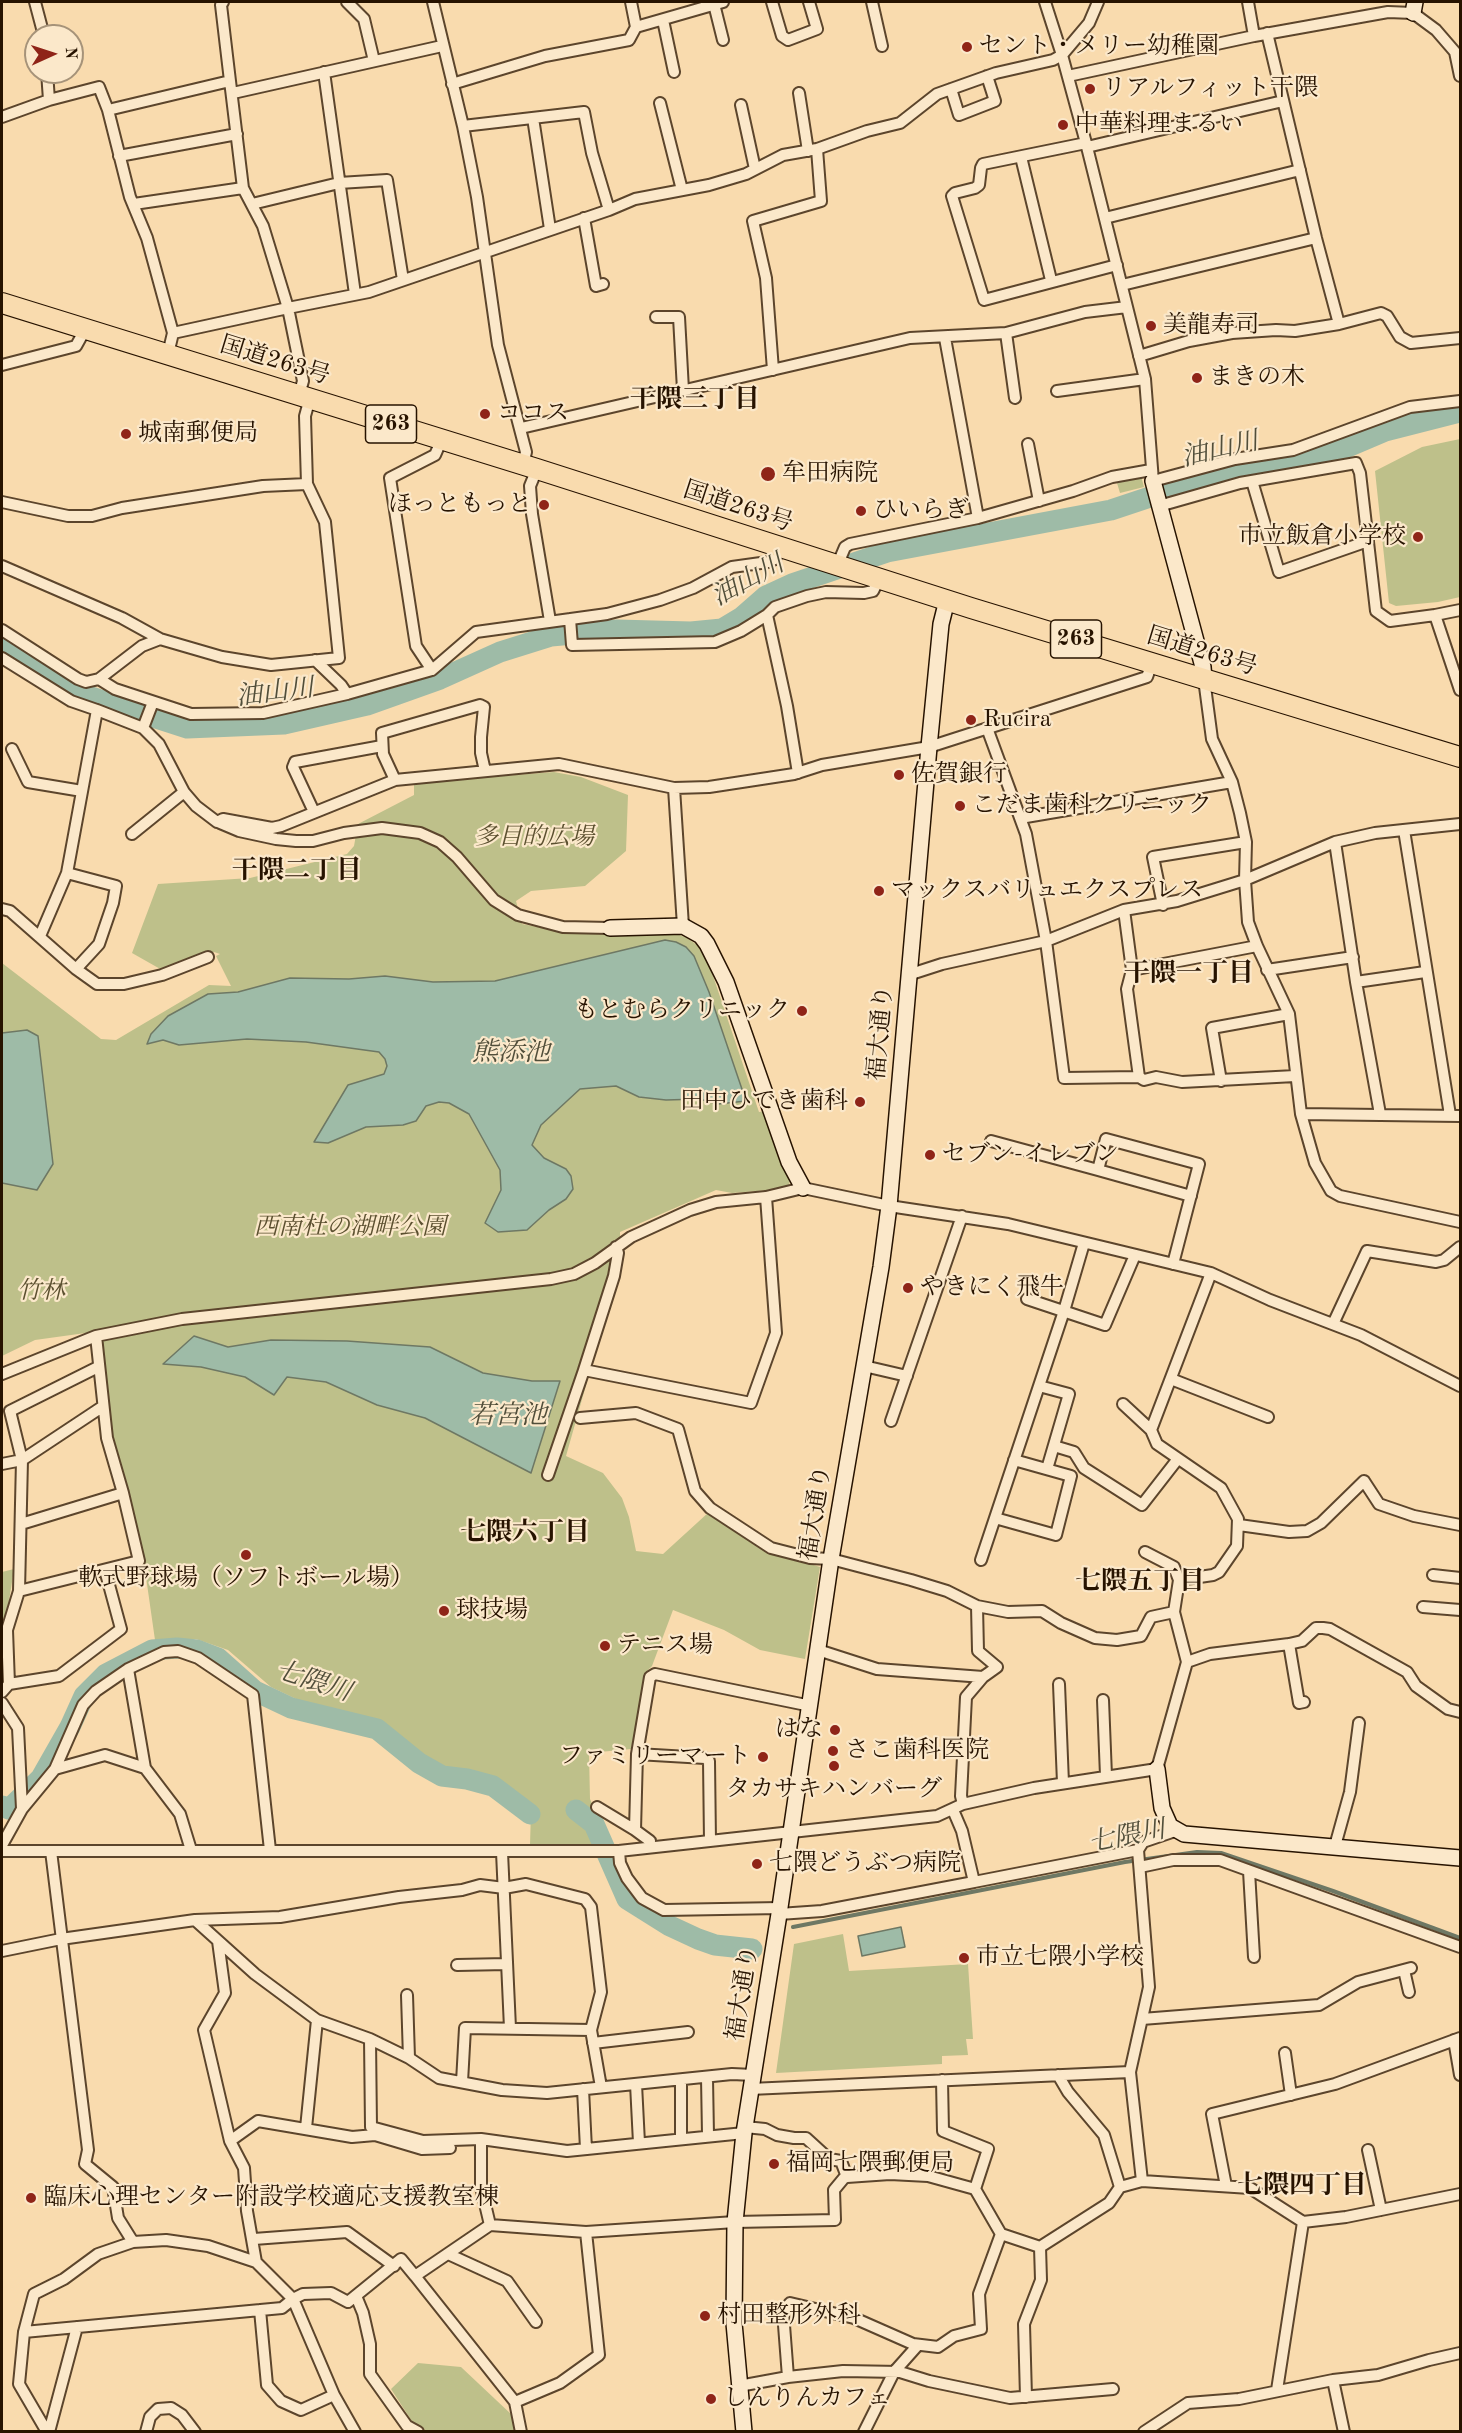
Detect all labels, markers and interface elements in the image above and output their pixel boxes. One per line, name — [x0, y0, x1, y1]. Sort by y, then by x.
north arrow — [24, 24, 84, 84]
place label: セント・メリー幼稚園 — [979, 33, 1219, 61]
marker: セント・メリー幼稚園 — [960, 40, 974, 54]
text: N — [62, 47, 78, 60]
place label: リアルフィット干隈 — [1102, 75, 1318, 103]
marker: リアルフィット干隈 — [1083, 82, 1097, 96]
place label: 中華料理まるい — [1075, 111, 1243, 139]
marker: 中華料理まるい — [1056, 118, 1070, 132]
place label: 美龍寿司 — [1163, 312, 1259, 340]
marker: 美龍寿司 — [1144, 319, 1158, 333]
street label: 国道263号 — [216, 331, 334, 391]
place label: まきの木 — [1209, 364, 1305, 392]
marker: まきの木 — [1190, 371, 1204, 385]
district label: 干隈三丁目 — [630, 384, 760, 416]
place label: ココス — [497, 400, 569, 428]
road number: 263 — [366, 405, 416, 443]
marker: ココス — [478, 407, 492, 421]
place label: 城南郵便局 — [138, 420, 258, 448]
water label: 油山川 — [1178, 426, 1262, 474]
marker: 城南郵便局 — [119, 427, 133, 441]
place label: 牟田病院 — [782, 460, 878, 488]
marker: 牟田病院 — [759, 465, 777, 483]
street label: 国道263号 — [679, 476, 797, 538]
place label: ほっともっと — [388, 491, 532, 519]
place label: ひいらぎ — [873, 497, 969, 525]
marker: ほっともっと — [537, 498, 551, 512]
marker: ひいらぎ — [854, 504, 868, 518]
place label: 市立飯倉小学校 — [1238, 523, 1406, 551]
marker: 市立飯倉小学校 — [1411, 530, 1425, 544]
water label: 油山川 — [706, 548, 790, 614]
road number: 263 — [1050, 620, 1102, 658]
street label: 国道263号 — [1143, 622, 1261, 682]
water label: 油山川 — [234, 673, 316, 713]
place label: Rucira — [983, 706, 1052, 734]
marker: Rucira — [964, 713, 978, 727]
place label: 佐賀銀行 — [911, 761, 1007, 789]
marker: 佐賀銀行 — [892, 768, 906, 782]
place label: こだま歯科クリニック — [972, 792, 1212, 820]
marker: こだま歯科クリニック — [953, 799, 967, 813]
park label: 多目的広場 — [474, 824, 594, 852]
district label: 干隈二丁目 — [232, 855, 362, 887]
place label: マックスバリュエクスプレス — [891, 877, 1203, 905]
marker: マックスバリュエクスプレス — [872, 884, 886, 898]
district label: 干隈一丁目 — [1124, 958, 1254, 990]
street label: 福大通り — [862, 984, 900, 1082]
place label: もとむらクリニック — [574, 997, 790, 1025]
marker: もとむらクリニック — [795, 1004, 809, 1018]
water label: 熊添池 — [472, 1037, 550, 1069]
place label: 田中ひでき歯科 — [680, 1088, 848, 1116]
marker: 田中ひでき歯科 — [853, 1095, 867, 1109]
place label: セブン-イレブン — [942, 1141, 1119, 1169]
marker: セブン-イレブン — [923, 1148, 937, 1162]
park label: 西南杜の湖畔公園 — [254, 1214, 446, 1242]
place label: やきにく飛牛 — [920, 1274, 1064, 1302]
park label: 竹林 — [17, 1278, 65, 1306]
marker: やきにく飛牛 — [901, 1281, 915, 1295]
water label: 若宮池 — [469, 1400, 547, 1432]
street label: 福大通り — [794, 1463, 838, 1563]
district label: 七隈六丁目 — [460, 1517, 590, 1549]
marker: 軟式野球場（ソフトボール場） — [239, 1548, 253, 1562]
place label: 軟式野球場（ソフトボール場） — [78, 1565, 414, 1593]
district label: 七隈五丁目 — [1075, 1566, 1205, 1598]
place label: 球技場 — [456, 1597, 528, 1625]
marker: 球技場 — [437, 1604, 451, 1618]
place label: テニス場 — [617, 1632, 713, 1660]
marker: テニス場 — [598, 1639, 612, 1653]
water label: 七隈川 — [271, 1655, 355, 1709]
place label: はな — [775, 1716, 823, 1744]
marker: はな — [828, 1723, 842, 1737]
place label: さこ歯科医院 — [845, 1737, 989, 1765]
place label: ファミリーマート — [559, 1743, 751, 1771]
marker: さこ歯科医院 — [826, 1744, 840, 1758]
marker: ファミリーマート — [756, 1750, 770, 1764]
marker: タカサキハンバーグ — [827, 1759, 841, 1773]
place label: タカサキハンバーグ — [726, 1776, 942, 1804]
water label: 七隈川 — [1086, 1814, 1168, 1860]
place label: 七隈どうぶつ病院 — [769, 1850, 961, 1878]
marker: 七隈どうぶつ病院 — [750, 1857, 764, 1871]
street label: 福大通り — [721, 1943, 765, 2043]
place label: 市立七隈小学校 — [976, 1944, 1144, 1972]
marker: 市立七隈小学校 — [957, 1951, 971, 1965]
place label: 福岡七隈郵便局 — [786, 2150, 954, 2178]
marker: 福岡七隈郵便局 — [767, 2157, 781, 2171]
district label: 七隈四丁目 — [1237, 2170, 1367, 2202]
place label: 臨床心理センター附設学校適応支援教室棟 — [43, 2184, 499, 2212]
marker: 臨床心理センター附設学校適応支援教室棟 — [24, 2191, 38, 2205]
place label: 村田整形外科 — [717, 2302, 861, 2330]
marker: 村田整形外科 — [698, 2309, 712, 2323]
place label: しんりんカフェ — [723, 2385, 891, 2413]
marker: しんりんカフェ — [704, 2392, 718, 2406]

